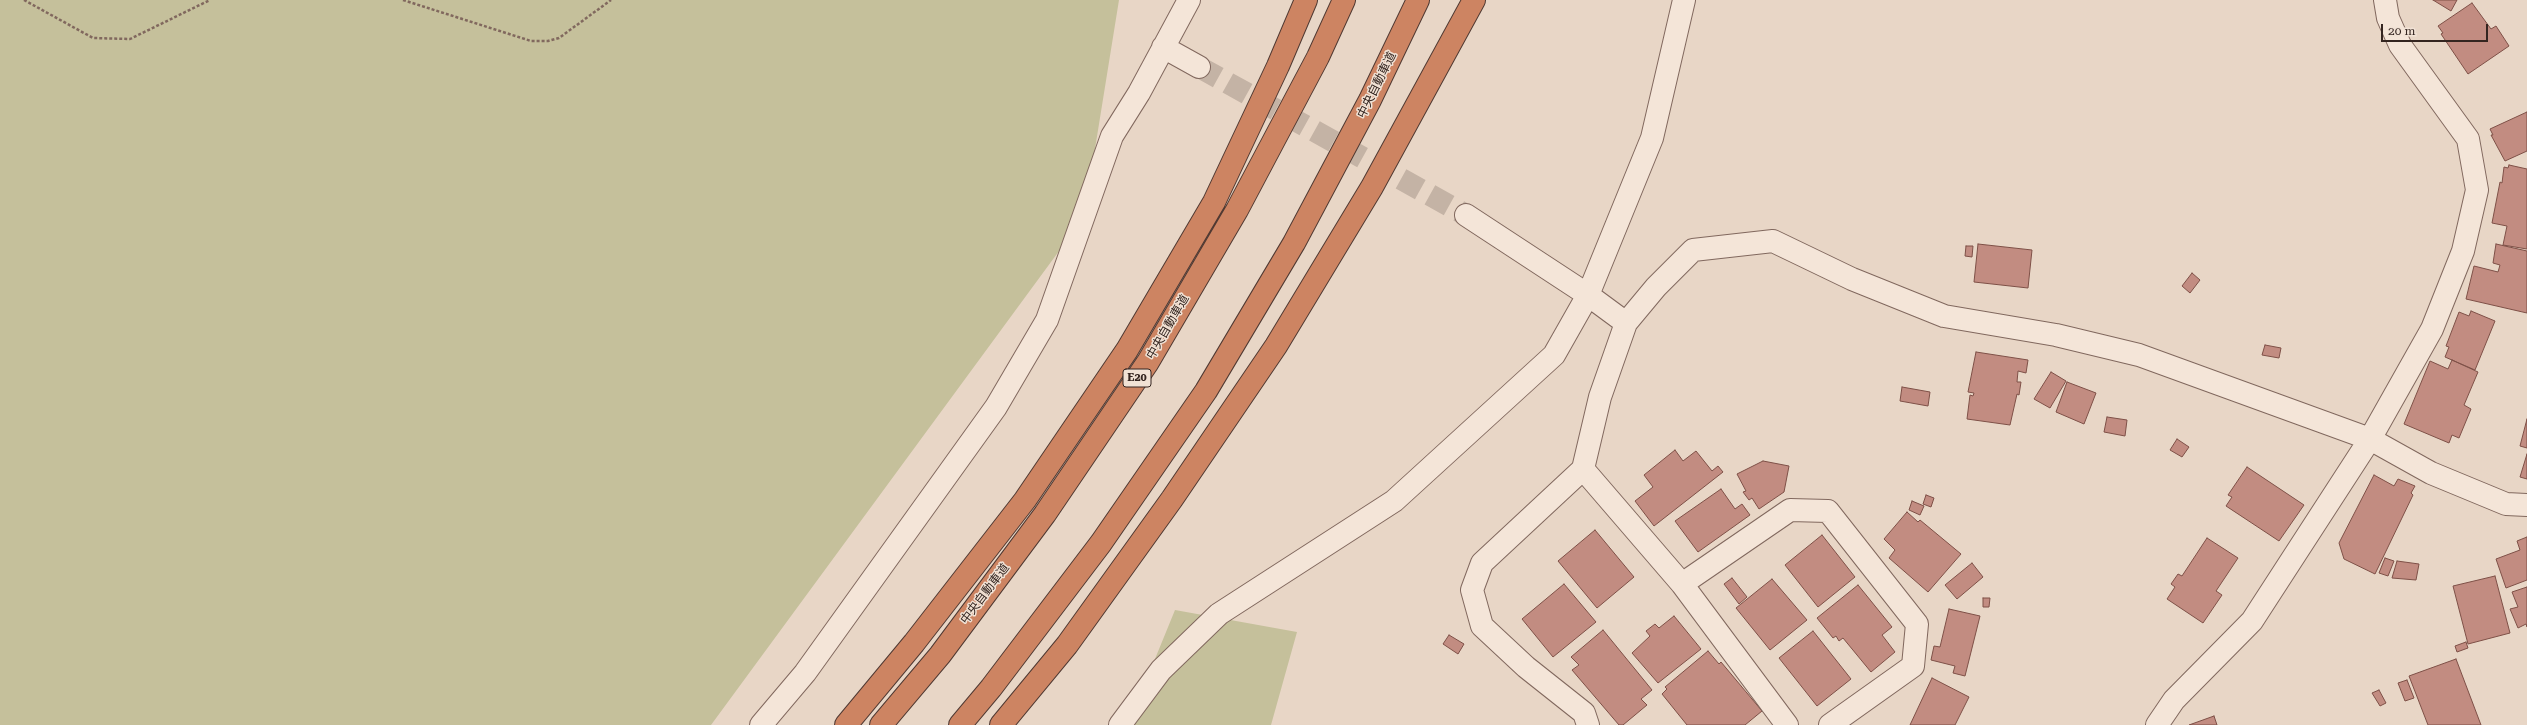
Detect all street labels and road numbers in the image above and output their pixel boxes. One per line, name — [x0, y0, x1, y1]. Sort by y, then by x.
street label: 中央自動車道 — [1355, 49, 1399, 121]
street label: 中央自動車道 — [1144, 292, 1192, 362]
road number: E20 — [1123, 369, 1151, 387]
street label: 中央自動車道 — [958, 561, 1012, 627]

